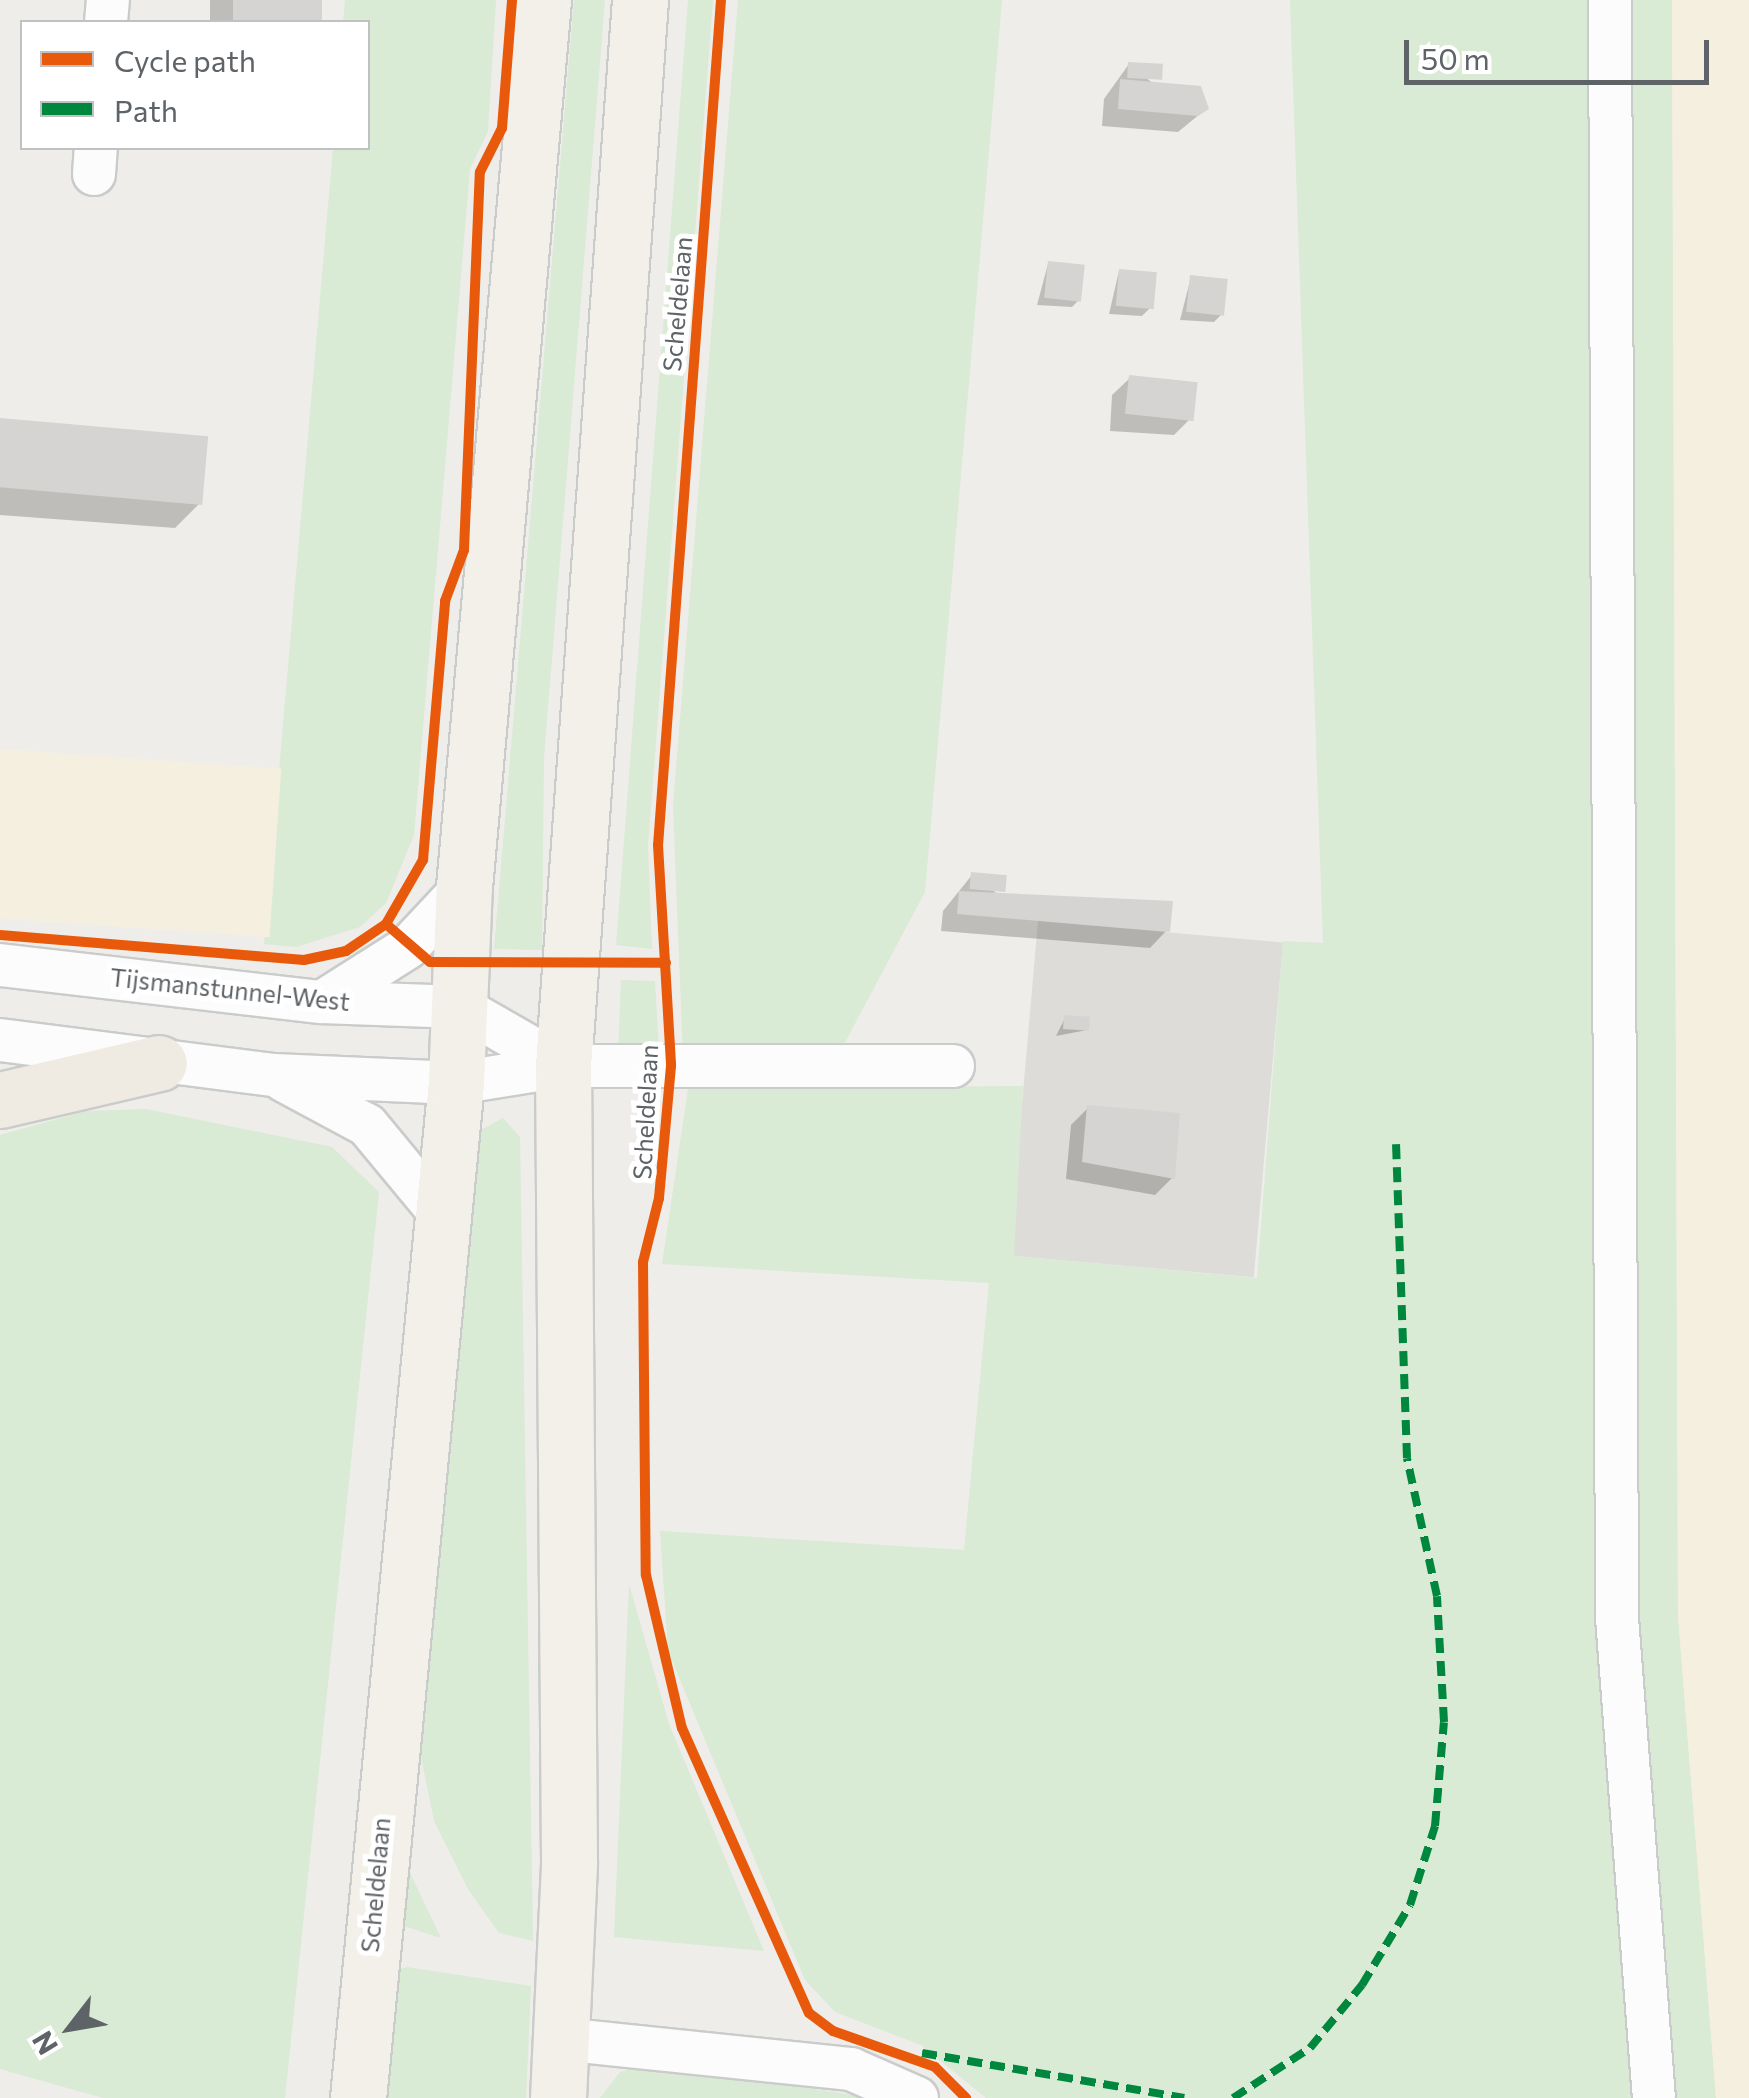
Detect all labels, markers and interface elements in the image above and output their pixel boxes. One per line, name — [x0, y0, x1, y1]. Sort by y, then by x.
legend — [20, 20, 370, 150]
scale bar — [1409, 20, 1714, 82]
text: 50 m — [1421, 39, 1490, 76]
text: Cycle path — [114, 41, 256, 78]
text: Path — [114, 91, 178, 128]
street label: Scheldelaan — [656, 235, 698, 373]
street label: Tijsmanstunnel-West — [109, 961, 351, 1017]
street label: Scheldelaan — [626, 1044, 664, 1180]
street label: Scheldelaan — [354, 1816, 396, 1954]
north arrow — [20, 1978, 120, 2078]
text: N — [24, 2026, 64, 2061]

